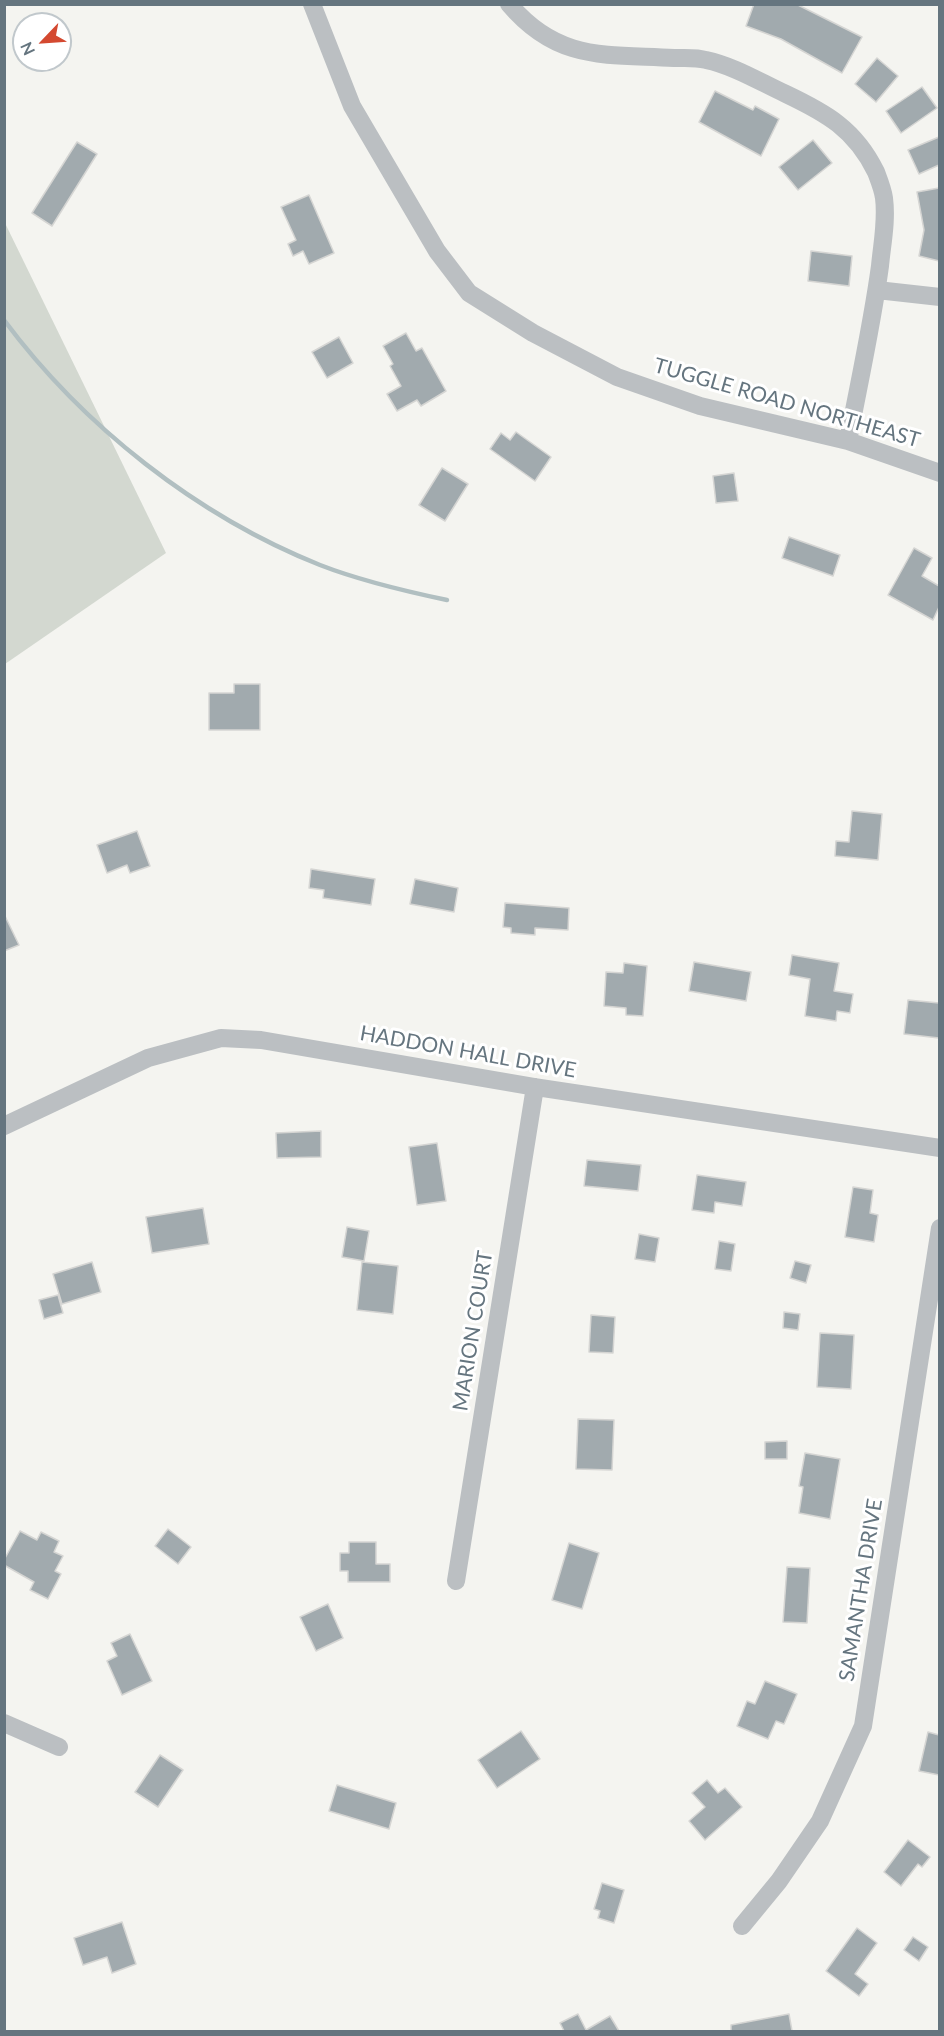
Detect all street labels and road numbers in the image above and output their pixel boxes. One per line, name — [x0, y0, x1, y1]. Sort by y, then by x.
street label: TUGGLE ROAD NORTHEAST — [651, 353, 923, 453]
street label: HADDON HALL DRIVE — [358, 1021, 578, 1083]
street label: MARION COURT — [448, 1249, 498, 1413]
street label: SAMANTHA DRIVE — [834, 1497, 888, 1683]

